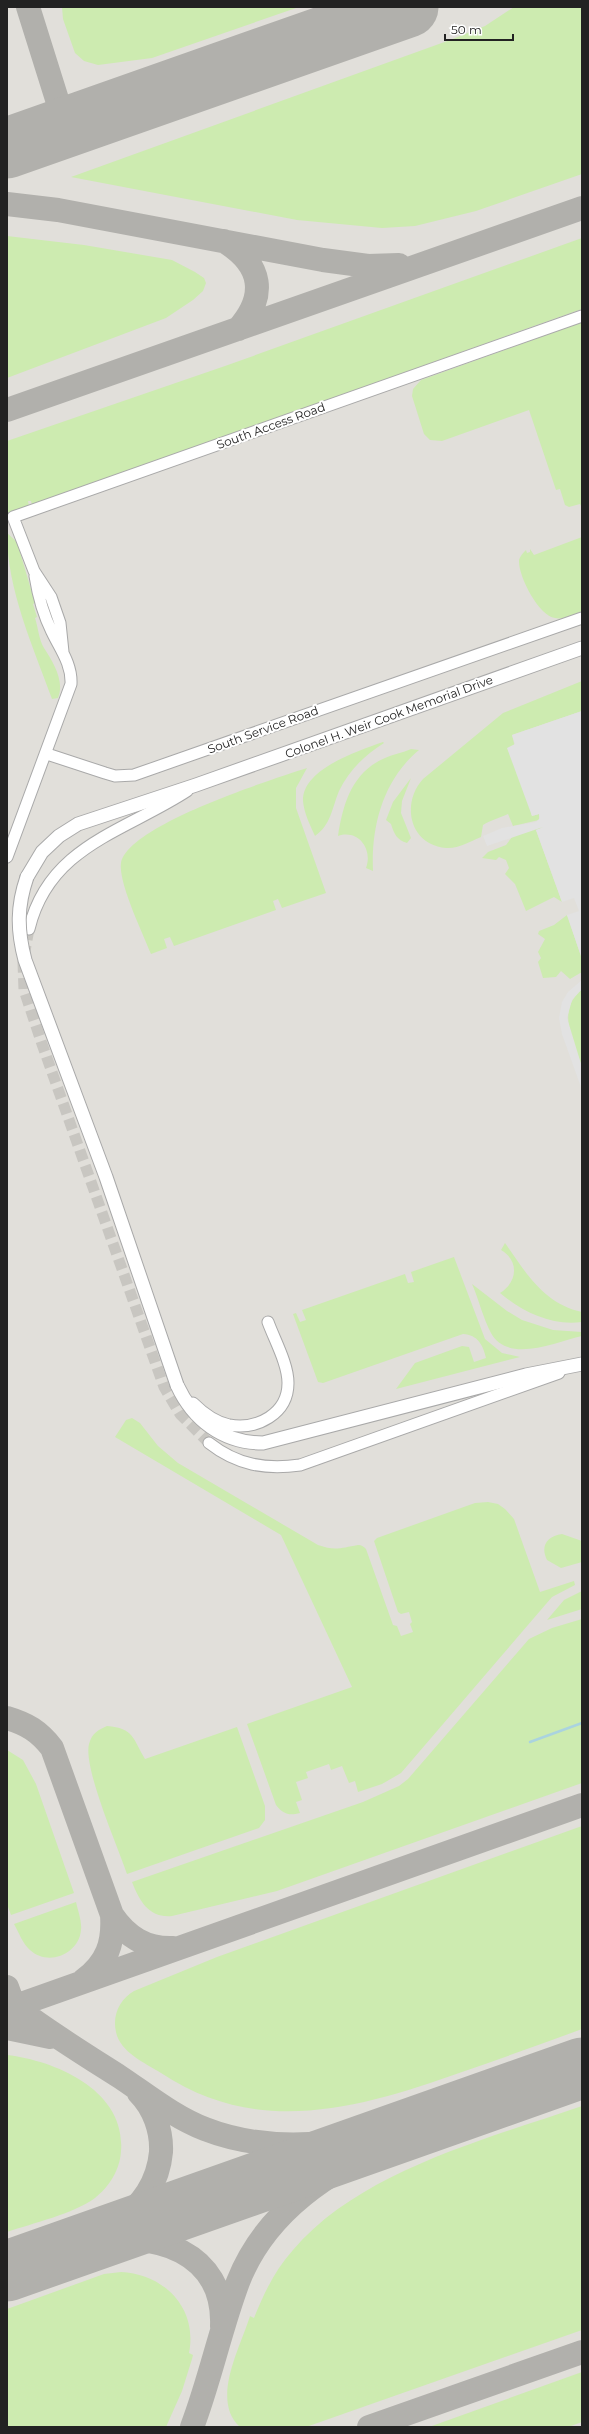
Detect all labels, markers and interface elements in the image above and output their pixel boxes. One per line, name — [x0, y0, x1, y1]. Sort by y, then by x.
scale bar — [445, 16, 513, 42]
text: 50 m — [451, 22, 482, 37]
street label: South Access Road — [215, 399, 327, 452]
street label: Colonel H. Weir Cook Memorial Drive — [283, 672, 495, 761]
street label: South Service Road — [205, 702, 320, 757]

